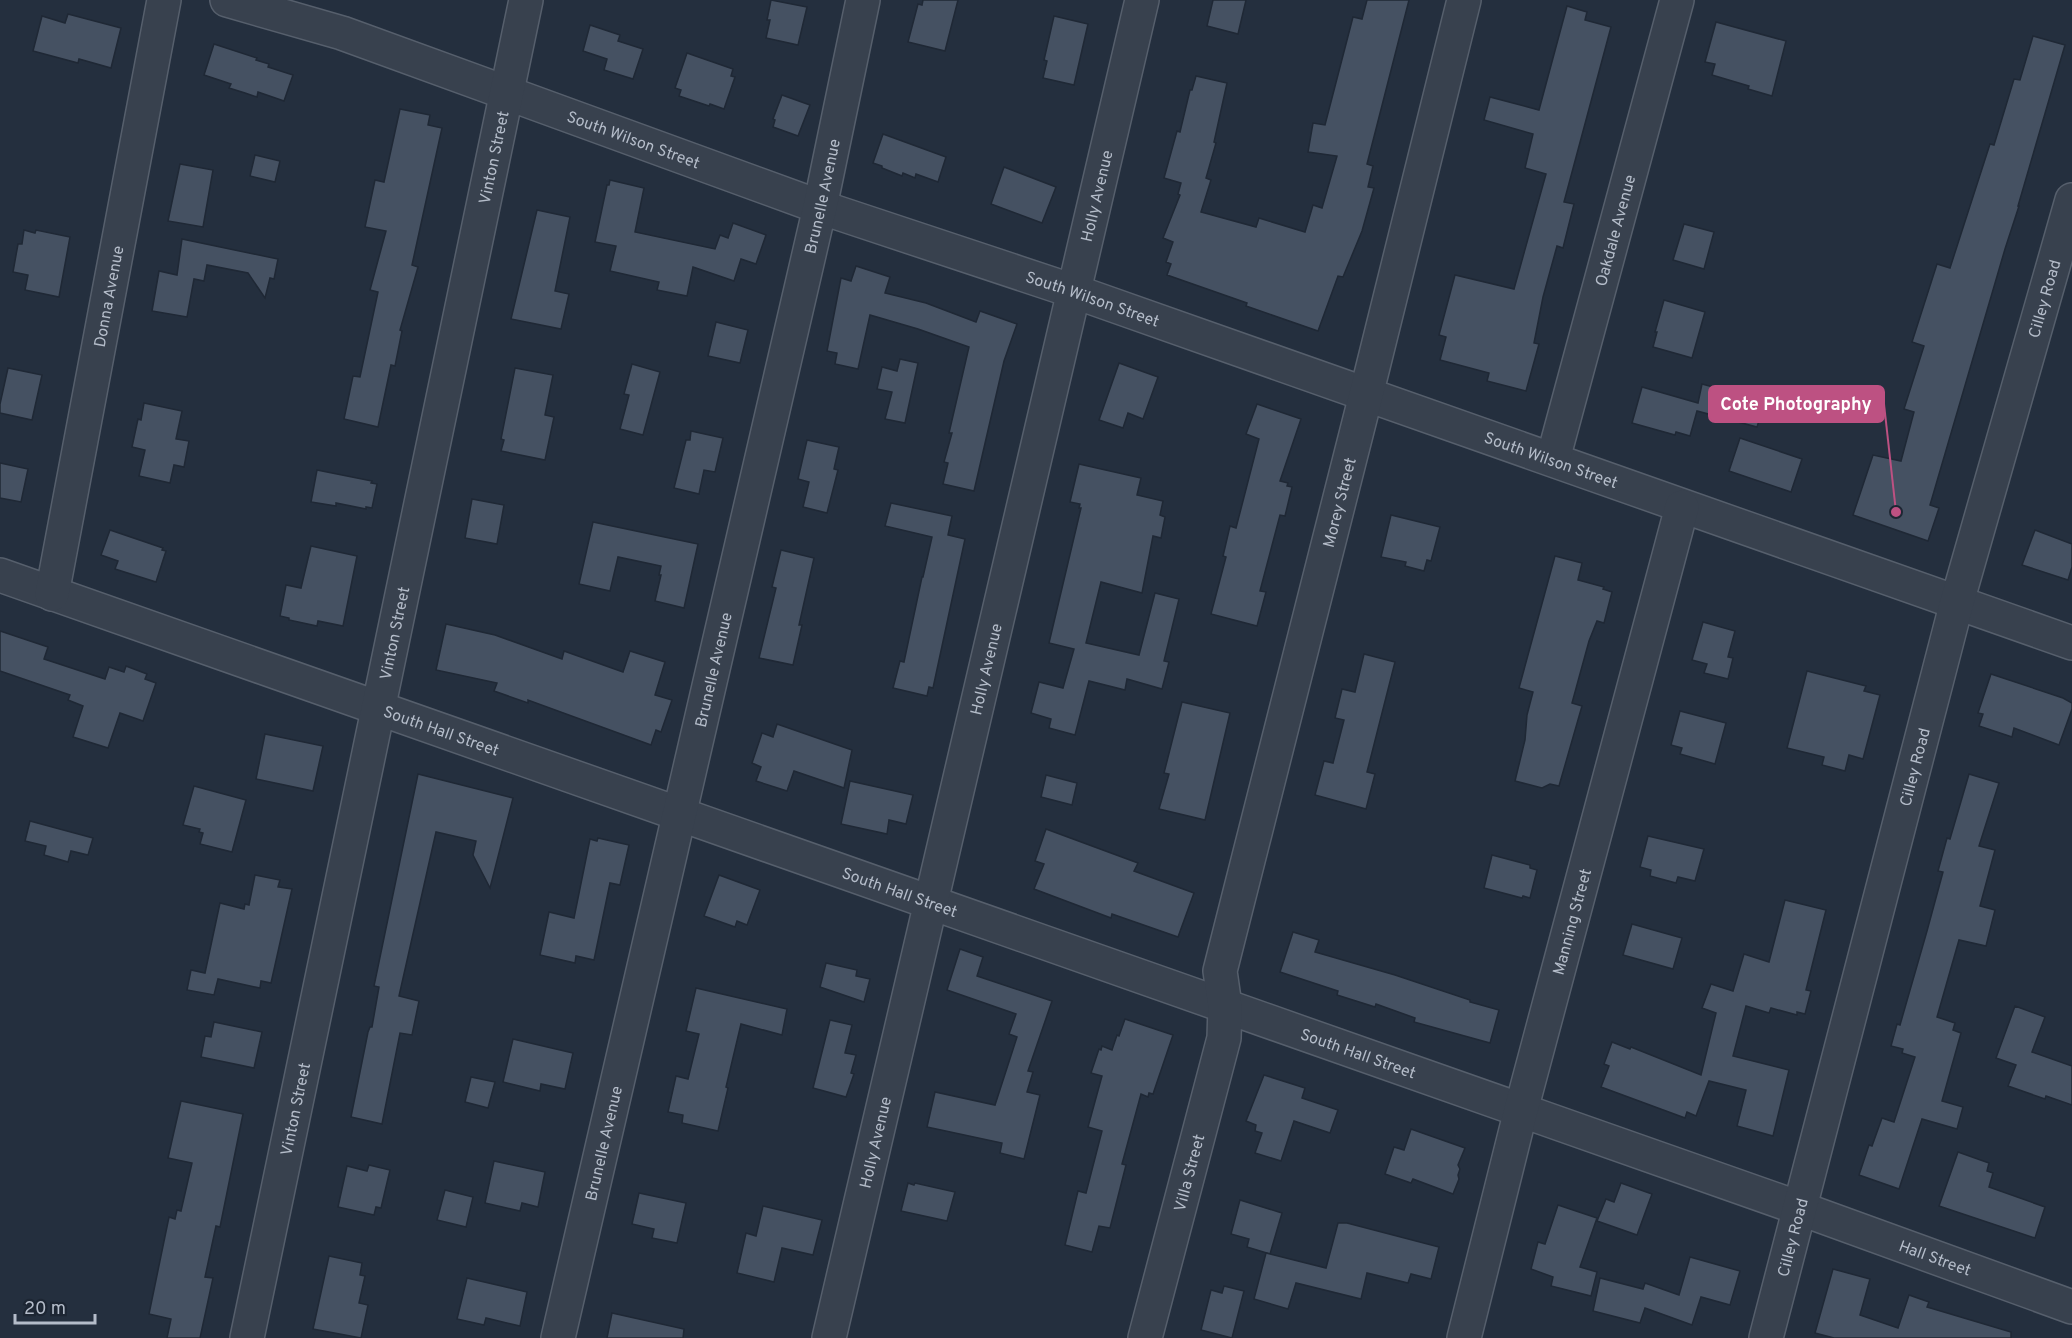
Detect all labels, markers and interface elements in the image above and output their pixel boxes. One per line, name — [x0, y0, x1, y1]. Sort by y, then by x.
street label: South Wilson Street — [564, 108, 702, 174]
street label: Vinton Street — [476, 109, 515, 206]
street label: Brunelle Avenue — [801, 137, 846, 256]
street label: Holly Avenue — [1078, 148, 1119, 244]
street label: Oakdale Avenue — [1592, 173, 1641, 289]
street label: Donna Avenue — [91, 244, 129, 349]
street label: Cilley Road — [2025, 258, 2066, 341]
street label: South Wilson Street — [1023, 268, 1162, 333]
callout: Cote Photography — [1709, 386, 1884, 422]
text: Cote Photography — [1720, 394, 1872, 417]
street label: South Wilson Street — [1481, 429, 1620, 494]
street label: Morey Street — [1320, 456, 1362, 550]
street label: Vinton Street — [376, 585, 415, 682]
street label: Brunelle Avenue — [692, 611, 738, 730]
street label: Holly Avenue — [967, 622, 1008, 717]
street label: South Hall Street — [380, 703, 501, 762]
street label: Cilley Road — [1896, 726, 1936, 809]
street label: South Hall Street — [839, 864, 960, 923]
street label: Manning Street — [1549, 867, 1597, 978]
street label: South Hall Street — [1297, 1025, 1418, 1084]
street label: Vinton Street — [277, 1061, 316, 1158]
street label: Brunelle Avenue — [582, 1084, 628, 1203]
street label: Holly Avenue — [856, 1095, 897, 1191]
street label: Villa Street — [1171, 1132, 1210, 1214]
street label: Cilley Road — [1774, 1196, 1814, 1279]
street label: Hall Street — [1896, 1237, 1973, 1282]
scale bar — [15, 1287, 94, 1325]
text: 20 m — [24, 1298, 66, 1321]

